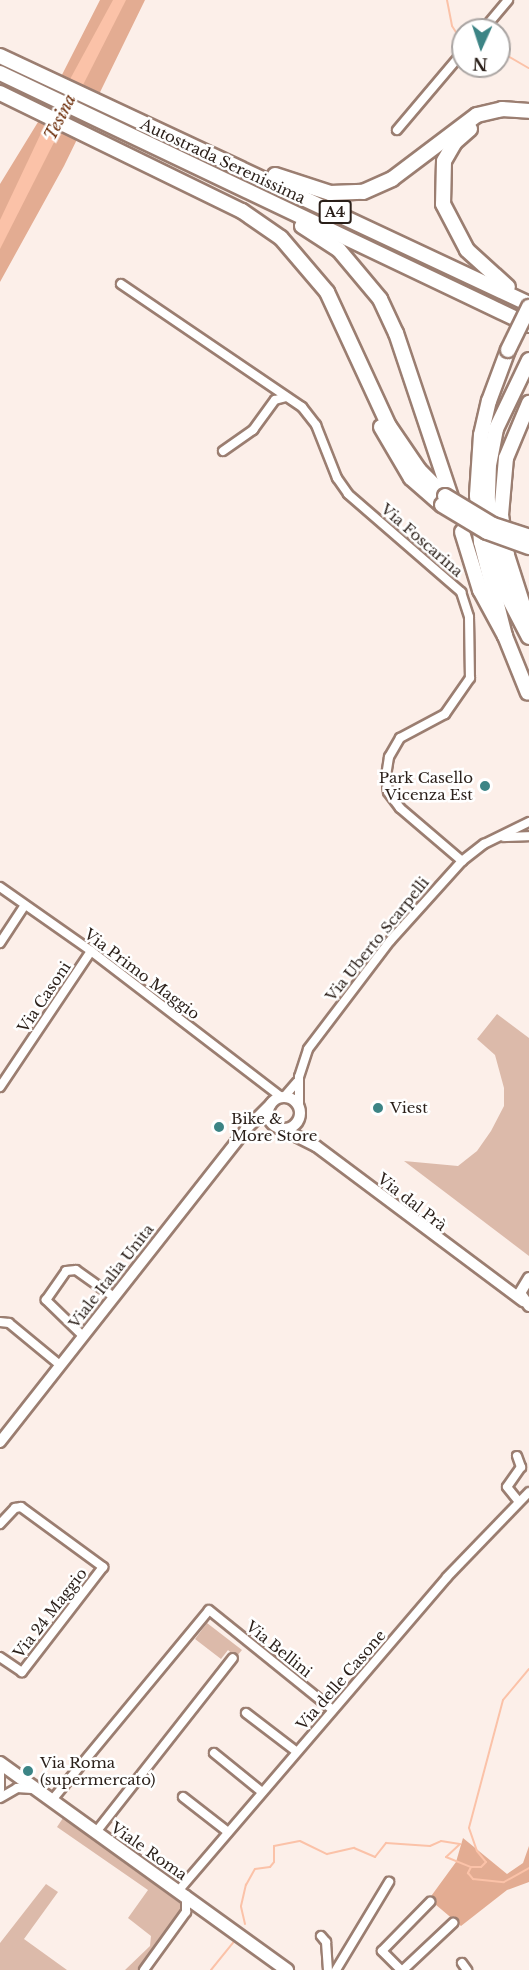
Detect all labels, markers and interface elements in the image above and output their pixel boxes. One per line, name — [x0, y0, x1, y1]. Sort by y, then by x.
north arrow — [451, 18, 511, 78]
text: N — [472, 54, 488, 74]
water label: Tesina — [40, 91, 80, 143]
street label: Autostrada Serenissima — [138, 115, 308, 207]
road number: A4 — [318, 201, 352, 223]
street label: Via Foscarina — [377, 500, 467, 580]
place label: Park Casello Vicenza Est — [379, 768, 473, 803]
marker: Park Casello Vicenza Est — [478, 779, 492, 793]
street label: Via Uberto Scarpelli — [321, 873, 433, 1005]
street label: Via Primo Maggio — [81, 925, 203, 1023]
street label: Via Casoni — [14, 958, 74, 1036]
place label: Viest — [390, 1099, 428, 1117]
marker: Viest — [371, 1101, 385, 1115]
place label: Bike & More Store — [231, 1109, 317, 1144]
marker: Bike & More Store — [212, 1120, 226, 1134]
street label: Via dal Prà — [374, 1169, 450, 1235]
street label: Viale Italia Unita — [65, 1220, 157, 1332]
street label: Via 24 Maggio — [9, 1564, 91, 1662]
street label: Via Bellini — [242, 1617, 316, 1681]
street label: Via delle Casone — [293, 1626, 389, 1734]
place label: Via Roma (supermercato) — [40, 1753, 155, 1788]
marker: Via Roma (supermercato) — [21, 1764, 35, 1778]
street label: Viale Roma — [108, 1818, 190, 1884]

